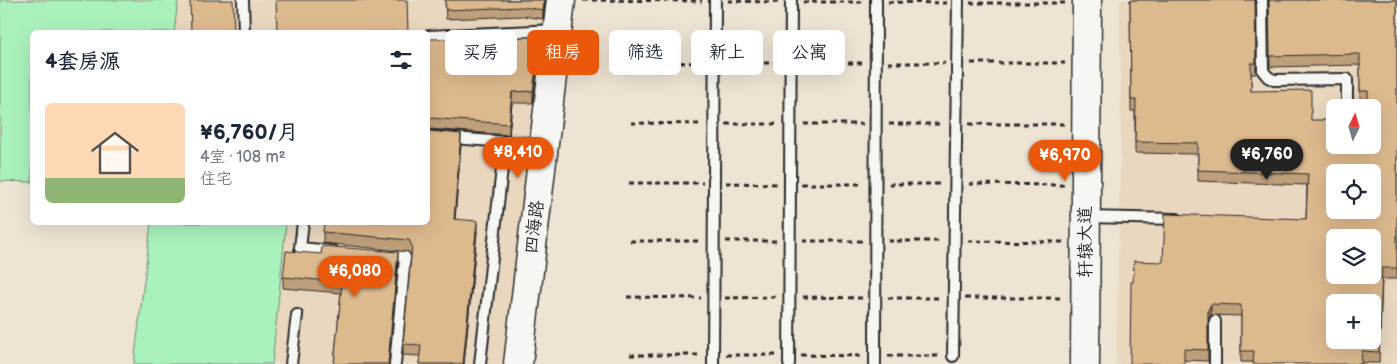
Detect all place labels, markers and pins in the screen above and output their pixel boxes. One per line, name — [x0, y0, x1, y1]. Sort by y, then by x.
pin: ¥8,410 — [477, 136, 559, 179]
pin: ¥6,760 — [1226, 138, 1308, 181]
pin: ¥6,970 — [1024, 140, 1106, 182]
pin: ¥6,080 — [314, 256, 396, 298]

